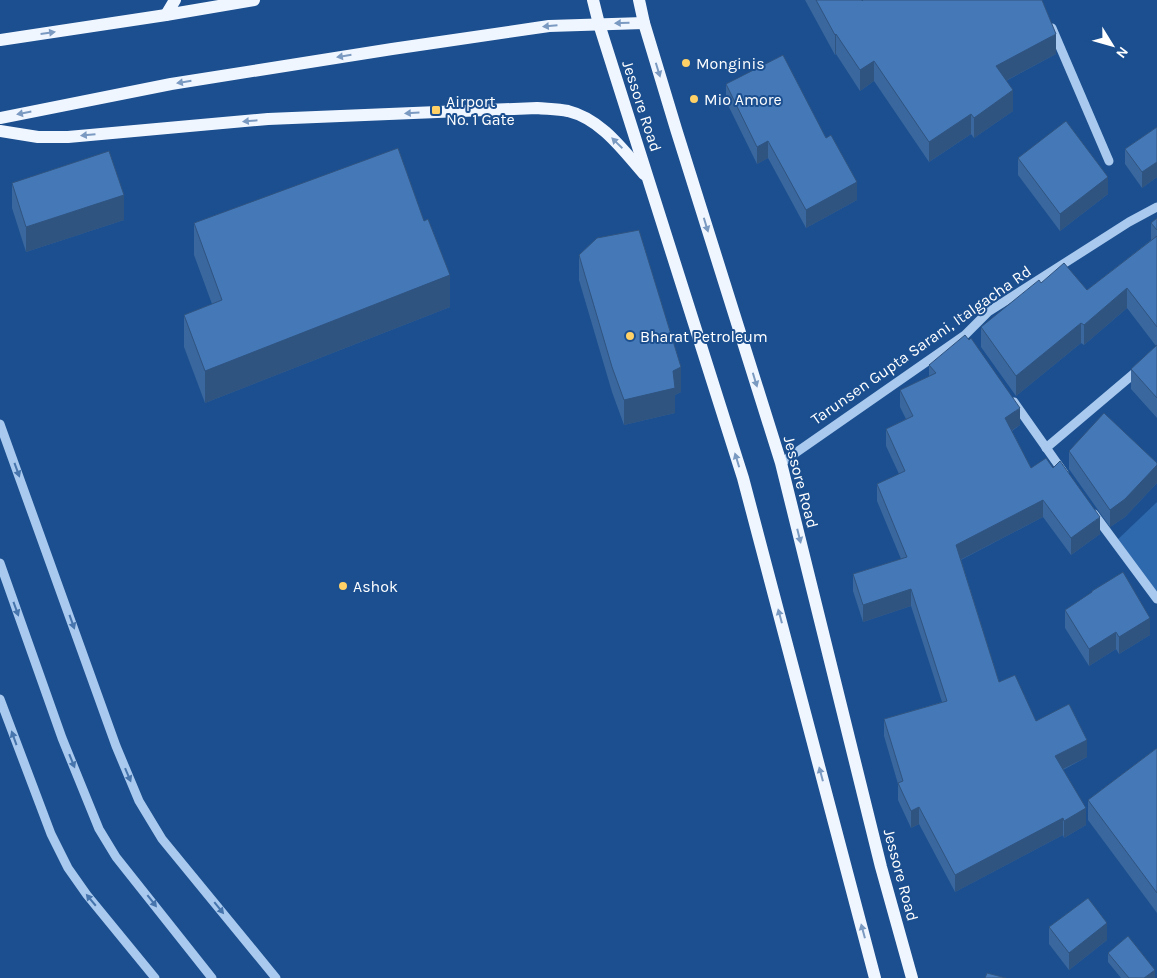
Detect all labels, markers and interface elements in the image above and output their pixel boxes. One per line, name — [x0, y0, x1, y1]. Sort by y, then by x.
one-way arrow — [613, 19, 629, 27]
north arrow — [1087, 20, 1137, 70]
one-way arrow — [542, 23, 558, 31]
one-way arrow — [41, 28, 57, 36]
text: N — [1112, 43, 1132, 62]
one-way arrow — [336, 53, 352, 61]
place label: Monginis — [696, 54, 765, 73]
marker: Monginis — [680, 57, 692, 69]
street label: Jessore Road — [618, 58, 666, 154]
one-way arrow — [655, 62, 663, 77]
one-way arrow — [175, 78, 191, 86]
place label: Mio Amore — [704, 90, 782, 109]
place label: Airport No. 1 Gate — [446, 92, 515, 129]
marker: Mio Amore — [688, 93, 700, 105]
marker: Airport No. 1 Gate — [430, 104, 442, 116]
one-way arrow — [404, 109, 420, 117]
one-way arrow — [16, 110, 32, 118]
one-way arrow — [242, 117, 258, 125]
one-way arrow — [80, 131, 96, 139]
one-way arrow — [611, 137, 623, 149]
one-way arrow — [703, 217, 711, 232]
street label: Tarunsen Gupta Sarani, Italgacha Rd — [807, 261, 1035, 429]
place label: Bharat Petroleum — [640, 327, 768, 346]
marker: Bharat Petroleum — [624, 330, 636, 342]
one-way arrow — [751, 373, 759, 388]
street label: Jessore Road — [780, 434, 822, 530]
one-way arrow — [733, 452, 741, 467]
one-way arrow — [14, 462, 21, 477]
one-way arrow — [795, 529, 803, 544]
place label: Ashok — [353, 577, 398, 596]
marker: Ashok — [337, 580, 349, 592]
one-way arrow — [13, 601, 20, 616]
one-way arrow — [776, 609, 784, 624]
one-way arrow — [69, 615, 76, 630]
one-way arrow — [10, 731, 17, 746]
one-way arrow — [68, 754, 76, 769]
one-way arrow — [817, 766, 825, 781]
one-way arrow — [125, 768, 133, 782]
street label: Jessore Road — [880, 827, 922, 923]
one-way arrow — [85, 894, 96, 907]
one-way arrow — [146, 895, 157, 908]
one-way arrow — [213, 902, 224, 915]
one-way arrow — [858, 923, 866, 938]

